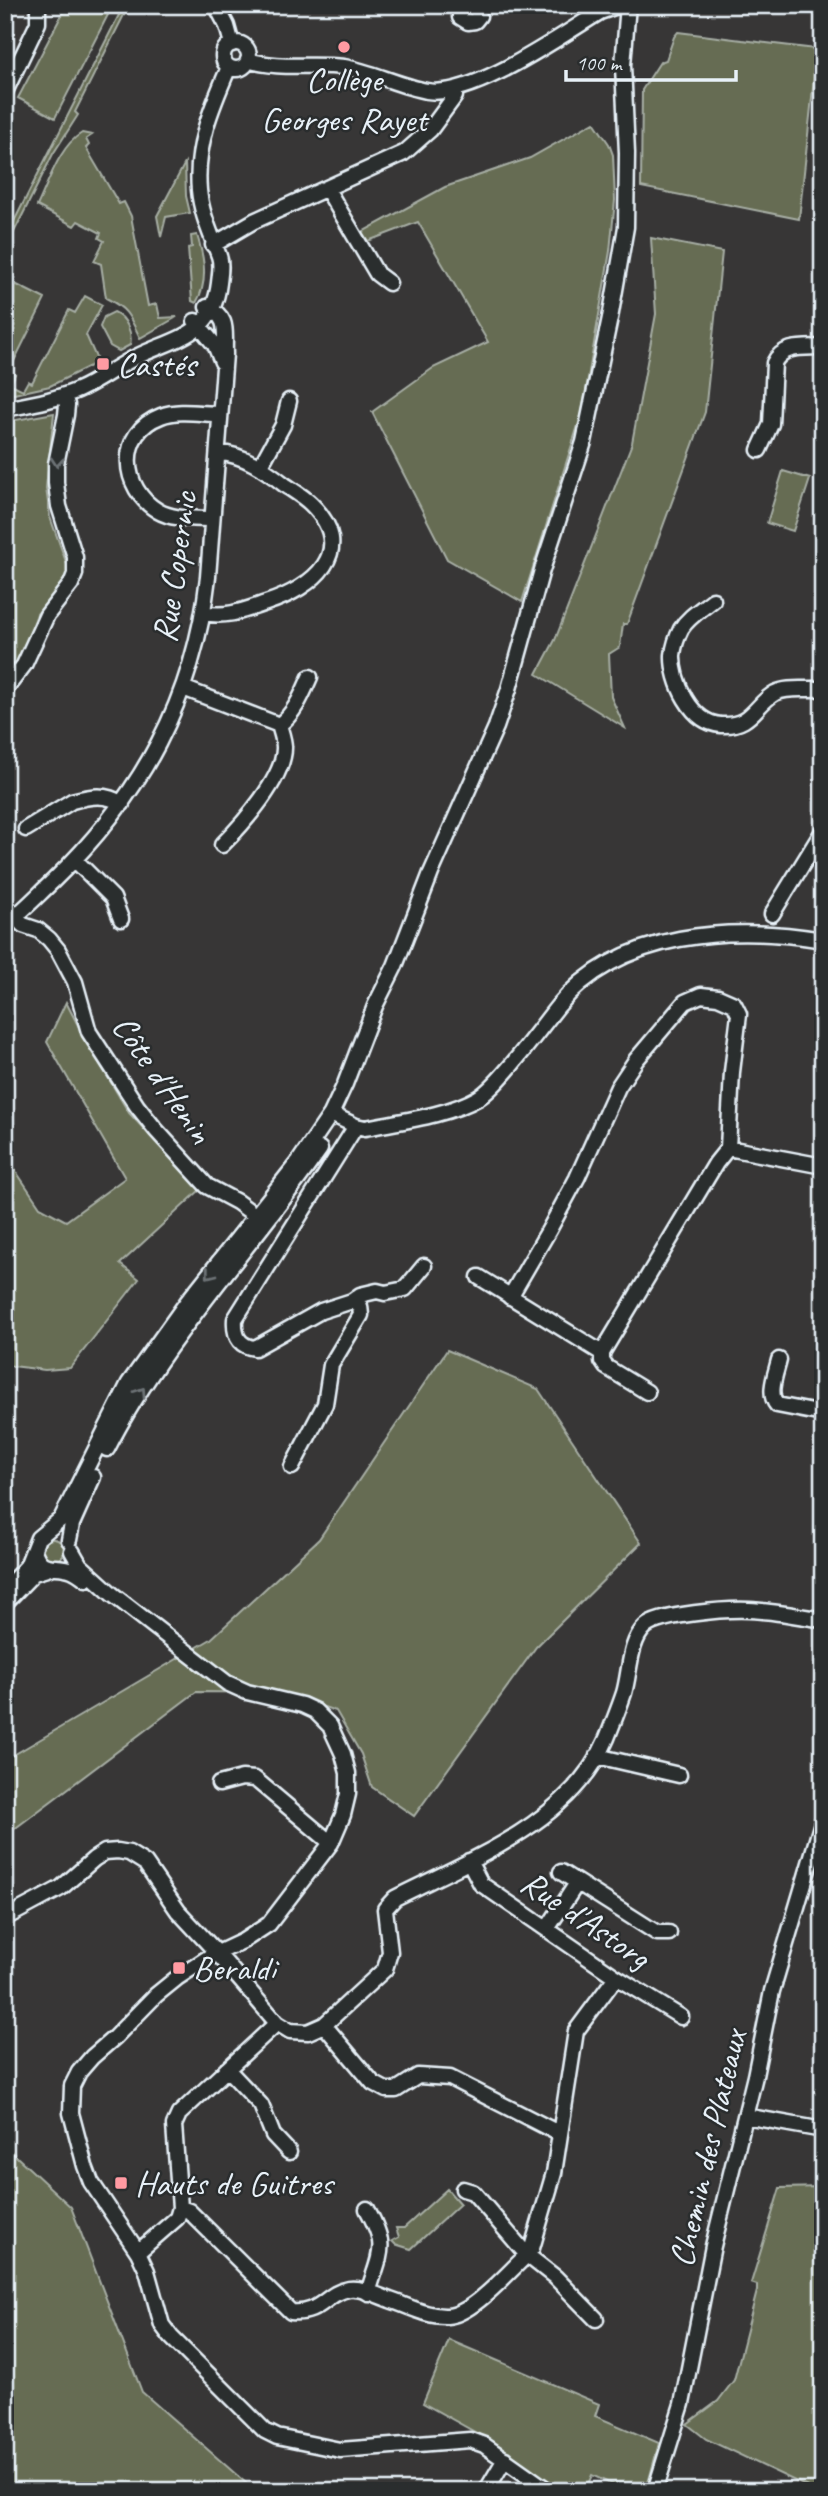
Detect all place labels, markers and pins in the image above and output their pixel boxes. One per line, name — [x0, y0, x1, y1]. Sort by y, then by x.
marker: Collège Georges Rayet — [336, 39, 352, 55]
place label: Collège Georges Rayet — [261, 57, 430, 142]
place label: Castés — [117, 342, 199, 387]
marker: Castés — [95, 356, 111, 372]
place label: Beraldi — [193, 1946, 280, 1991]
marker: Beraldi — [171, 1960, 187, 1976]
place label: Hauts de Guitres — [135, 2161, 336, 2206]
marker: Hauts de Guitres — [113, 2175, 129, 2191]

